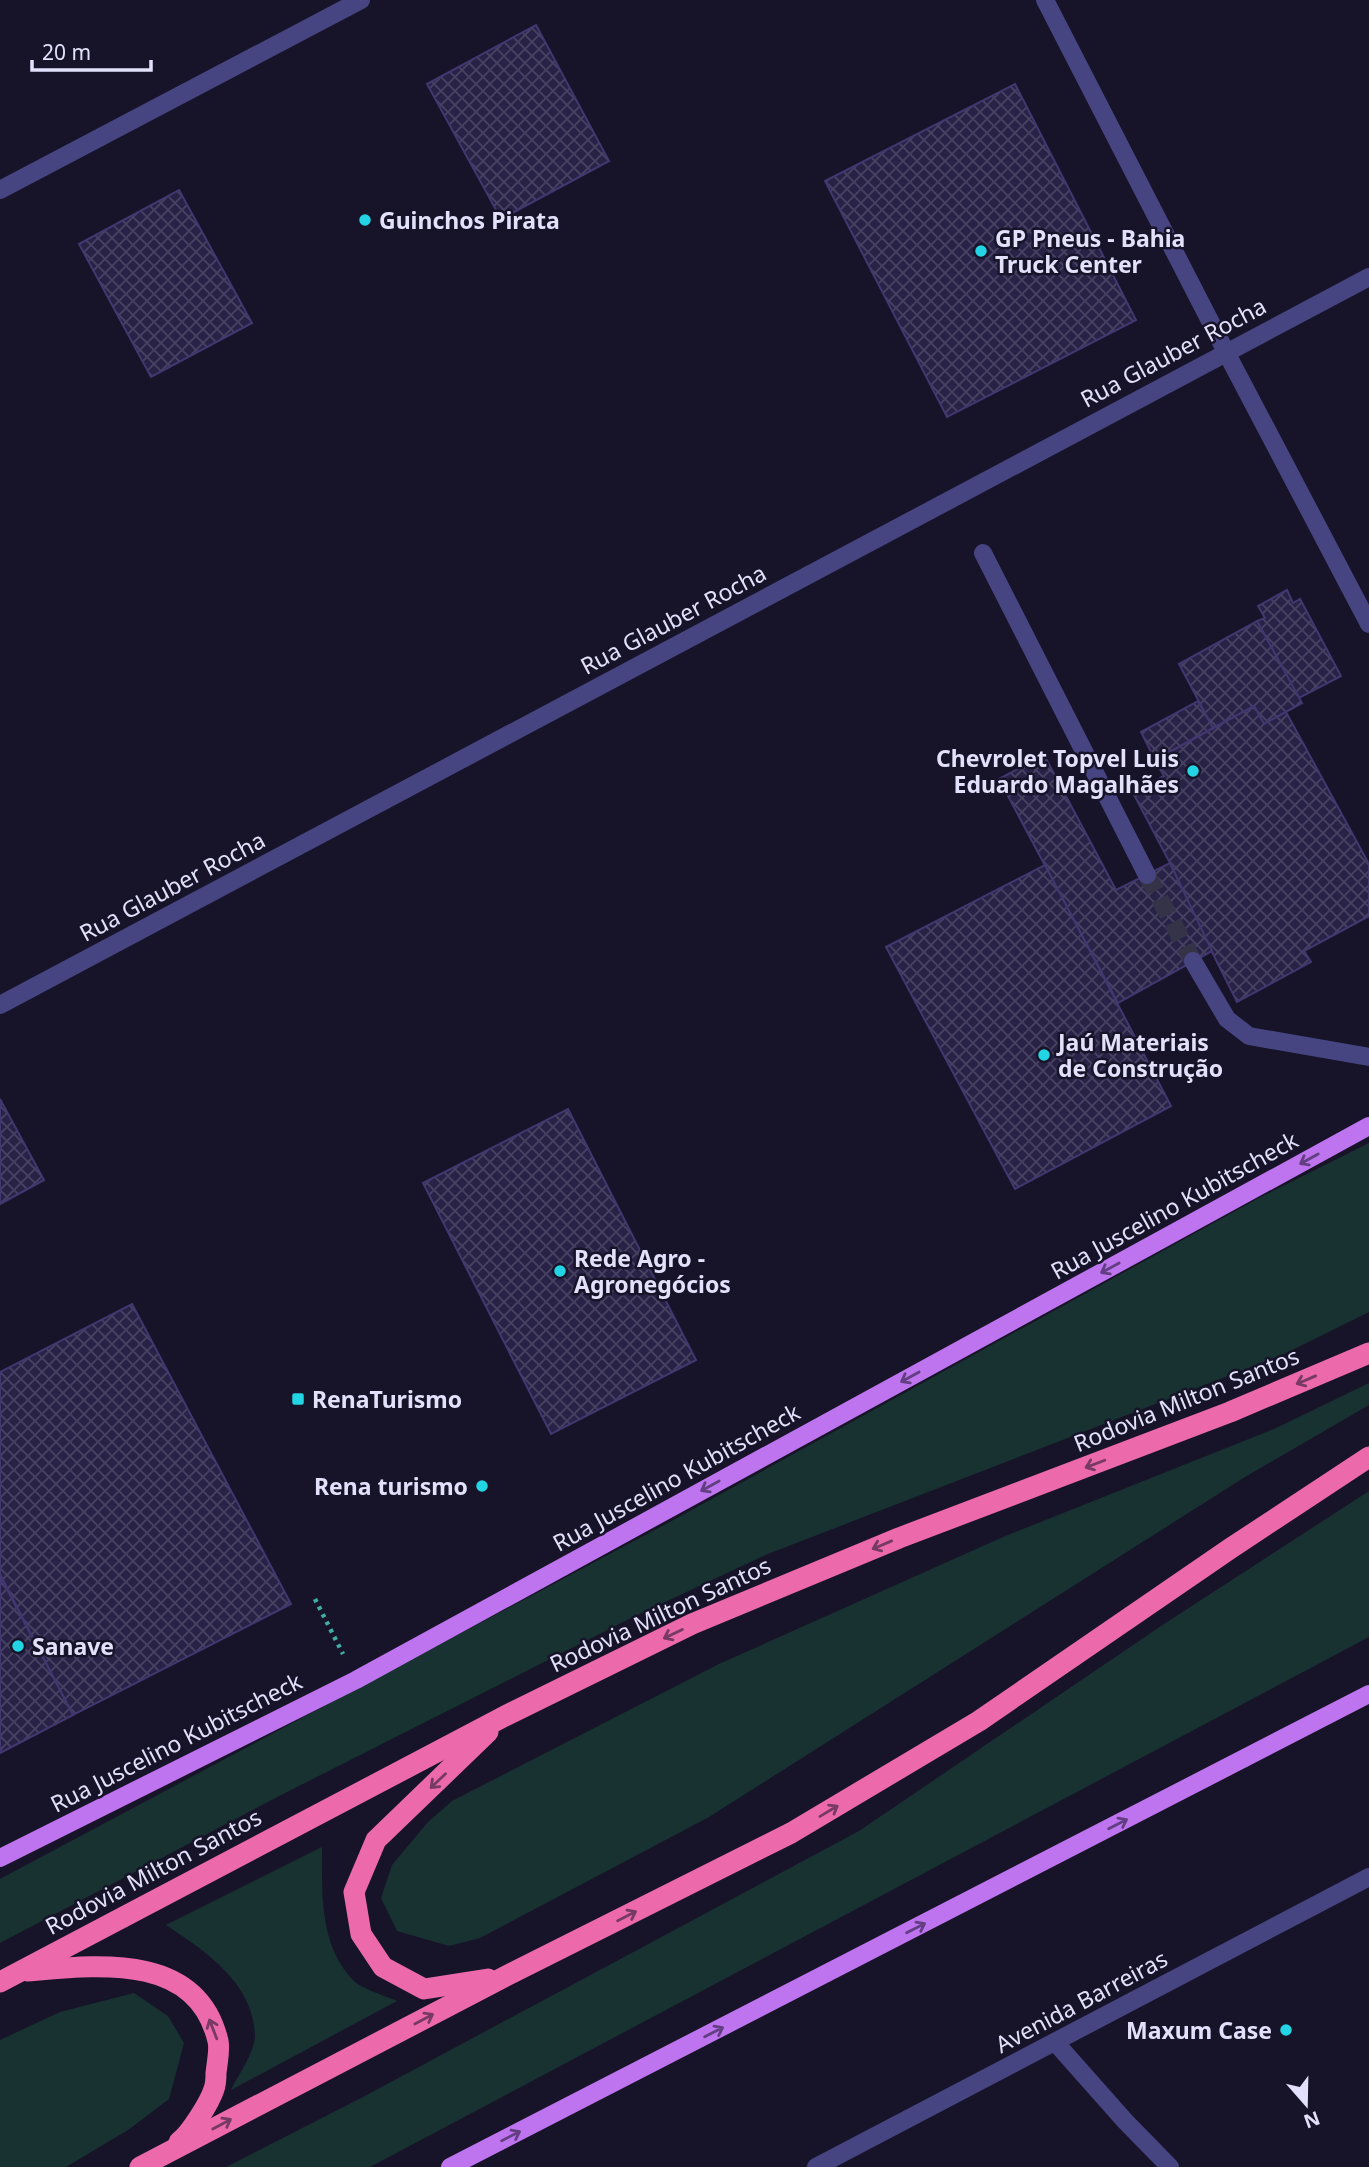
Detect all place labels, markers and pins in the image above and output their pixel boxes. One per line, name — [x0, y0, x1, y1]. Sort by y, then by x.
place label: Guinchos Pirata — [379, 204, 560, 236]
marker: Guinchos Pirata — [357, 212, 373, 228]
place label: GP Pneus - Bahia Truck Center — [995, 222, 1185, 280]
marker: GP Pneus - Bahia Truck Center — [973, 243, 989, 259]
place label: Chevrolet Topvel Luis Eduardo Magalhães — [936, 742, 1179, 800]
marker: Chevrolet Topvel Luis Eduardo Magalhães — [1185, 763, 1201, 779]
place label: Jaú Materiais de Construção — [1056, 1026, 1223, 1084]
marker: Jaú Materiais de Construção — [1036, 1047, 1052, 1063]
place label: Rede Agro - Agronegócios — [574, 1242, 731, 1300]
marker: Rede Agro - Agronegócios — [552, 1263, 568, 1279]
place label: RenaTurismo — [312, 1383, 462, 1415]
marker: RenaTurismo — [290, 1391, 306, 1407]
place label: Rena turismo — [314, 1470, 468, 1502]
marker: Rena turismo — [474, 1478, 490, 1494]
place label: Sanave — [32, 1630, 114, 1662]
marker: Sanave — [10, 1638, 26, 1654]
place label: Maxum Case — [1126, 2014, 1272, 2046]
marker: Maxum Case — [1278, 2022, 1294, 2038]

